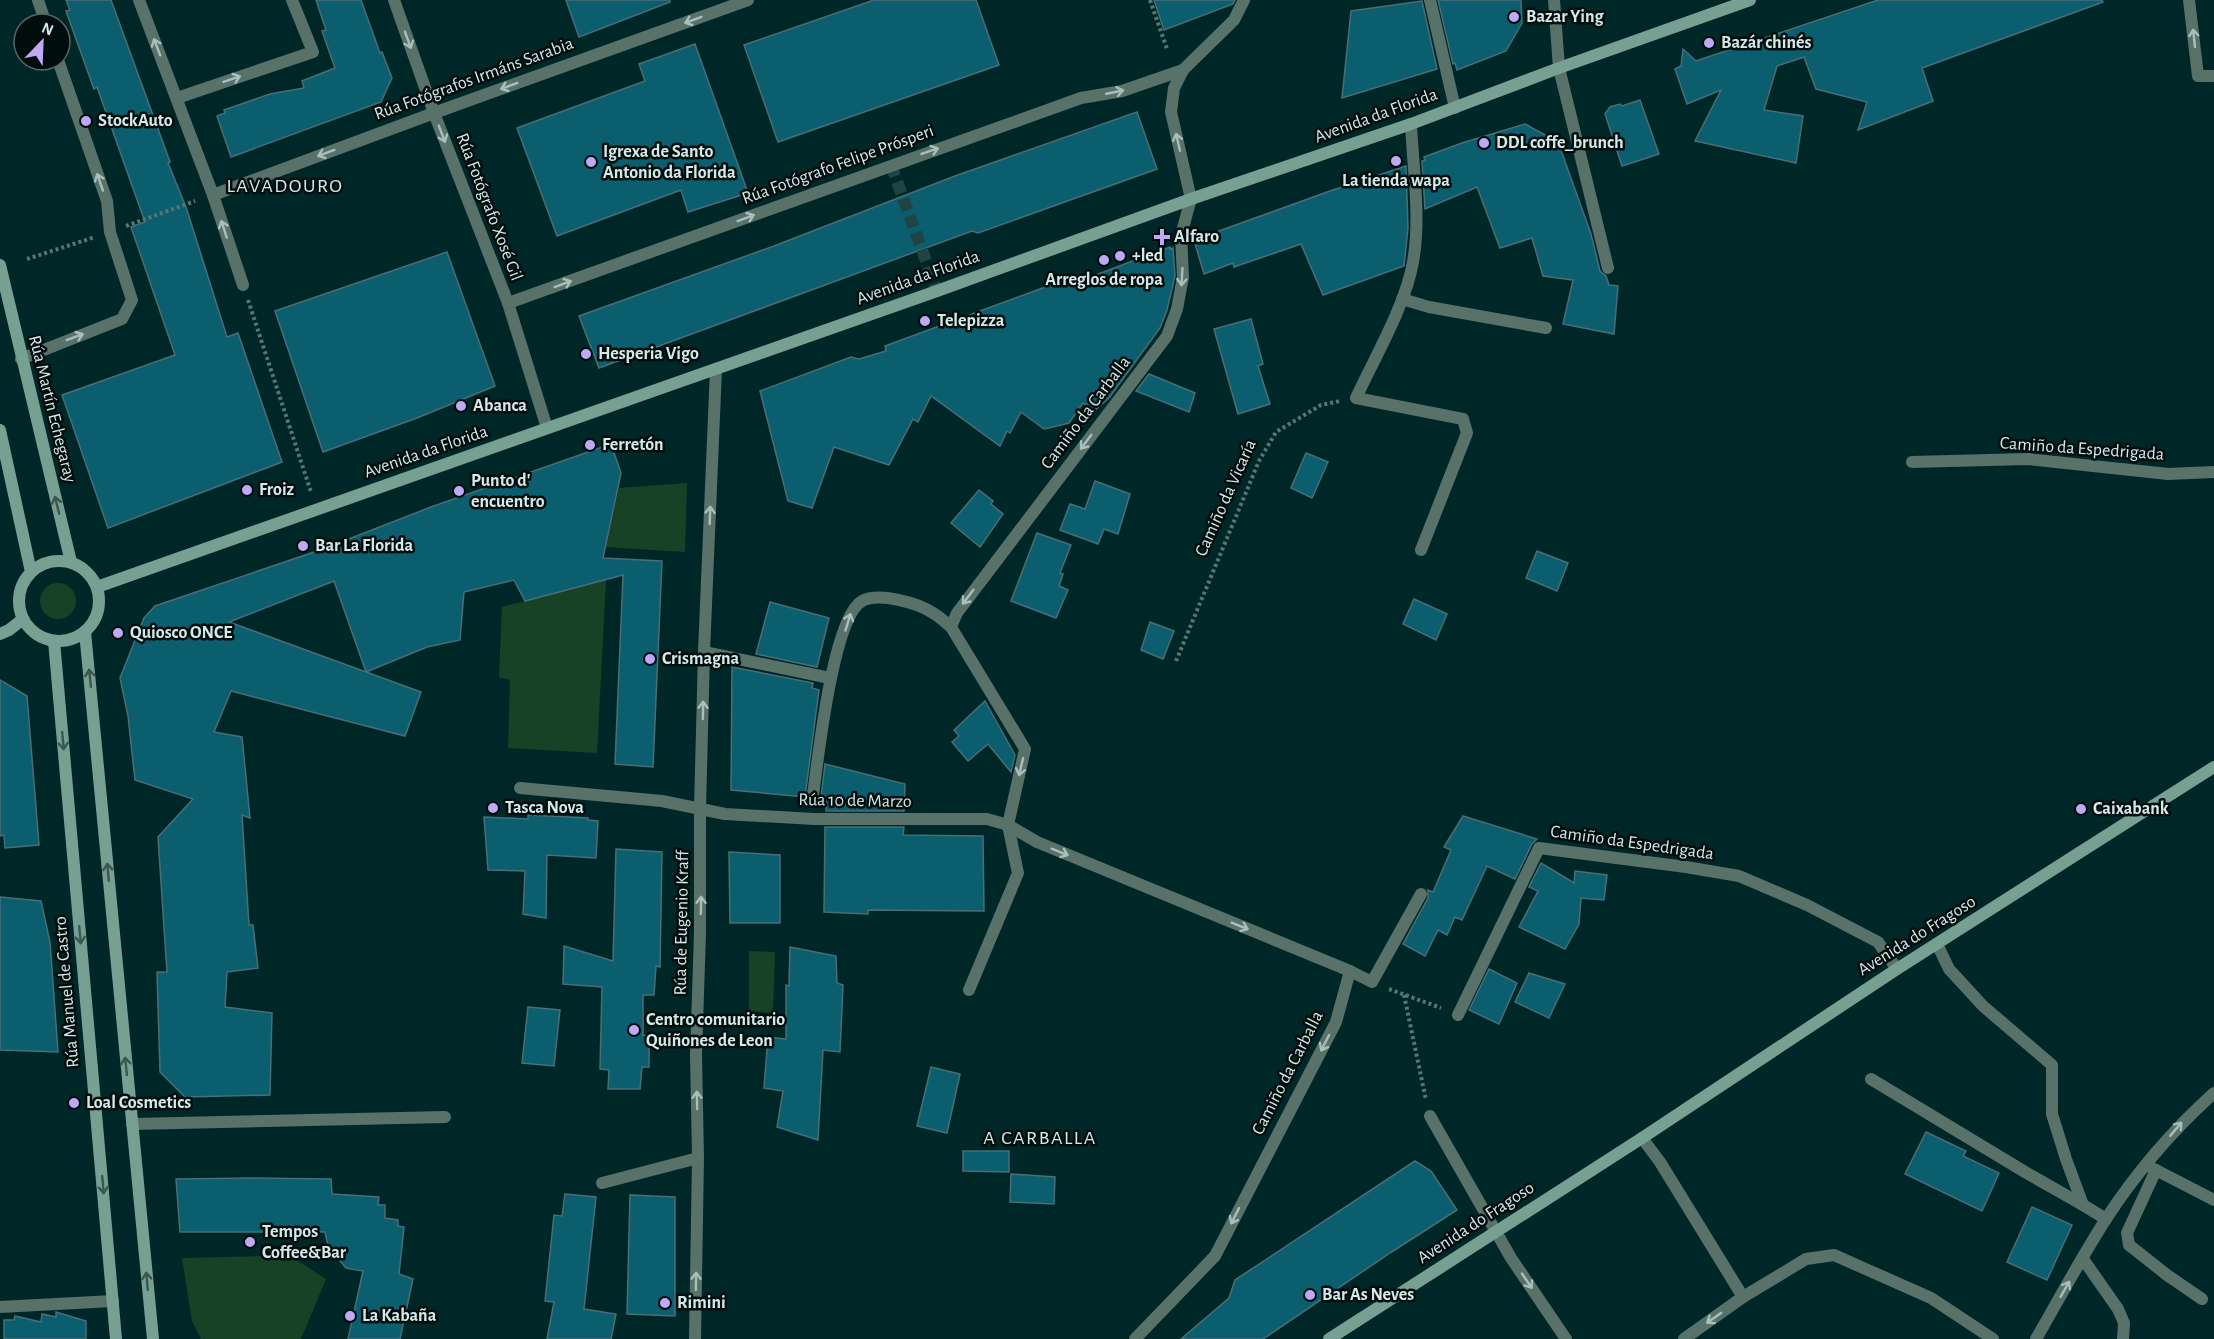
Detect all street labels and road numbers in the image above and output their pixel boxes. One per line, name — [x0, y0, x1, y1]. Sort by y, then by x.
street label: Rúa Fotógrafos Irmáns Sarabia — [372, 35, 576, 123]
street label: Avenida da Florida — [1312, 85, 1440, 147]
street label: Rúa Fotógrafo Felipe Prósperi — [740, 122, 936, 208]
street label: Rúa Fotógrafo Xosé Gil — [453, 131, 525, 283]
street label: Avenida da Florida — [854, 247, 982, 309]
street label: Rúa Martín Echegaray — [25, 334, 79, 485]
street label: Camiño da Carballa — [1038, 353, 1134, 473]
street label: Avenida da Florida — [362, 422, 490, 482]
street label: Camiño da Espedrigada — [1999, 434, 2165, 464]
street label: Camiño da Vicaría — [1192, 437, 1260, 559]
street label: Rúa 10 de Marzo — [798, 791, 912, 811]
street label: Camiño da Espedrigada — [1549, 823, 1715, 863]
street label: Rúa de Eugenio Kraff — [672, 849, 692, 996]
street label: Avenida do Fragoso — [1855, 892, 1979, 979]
street label: Rúa Manuel de Castro — [51, 915, 83, 1068]
street label: Camiño da Carballa — [1249, 1008, 1327, 1138]
street label: Avenida do Fragoso — [1414, 1179, 1538, 1267]

